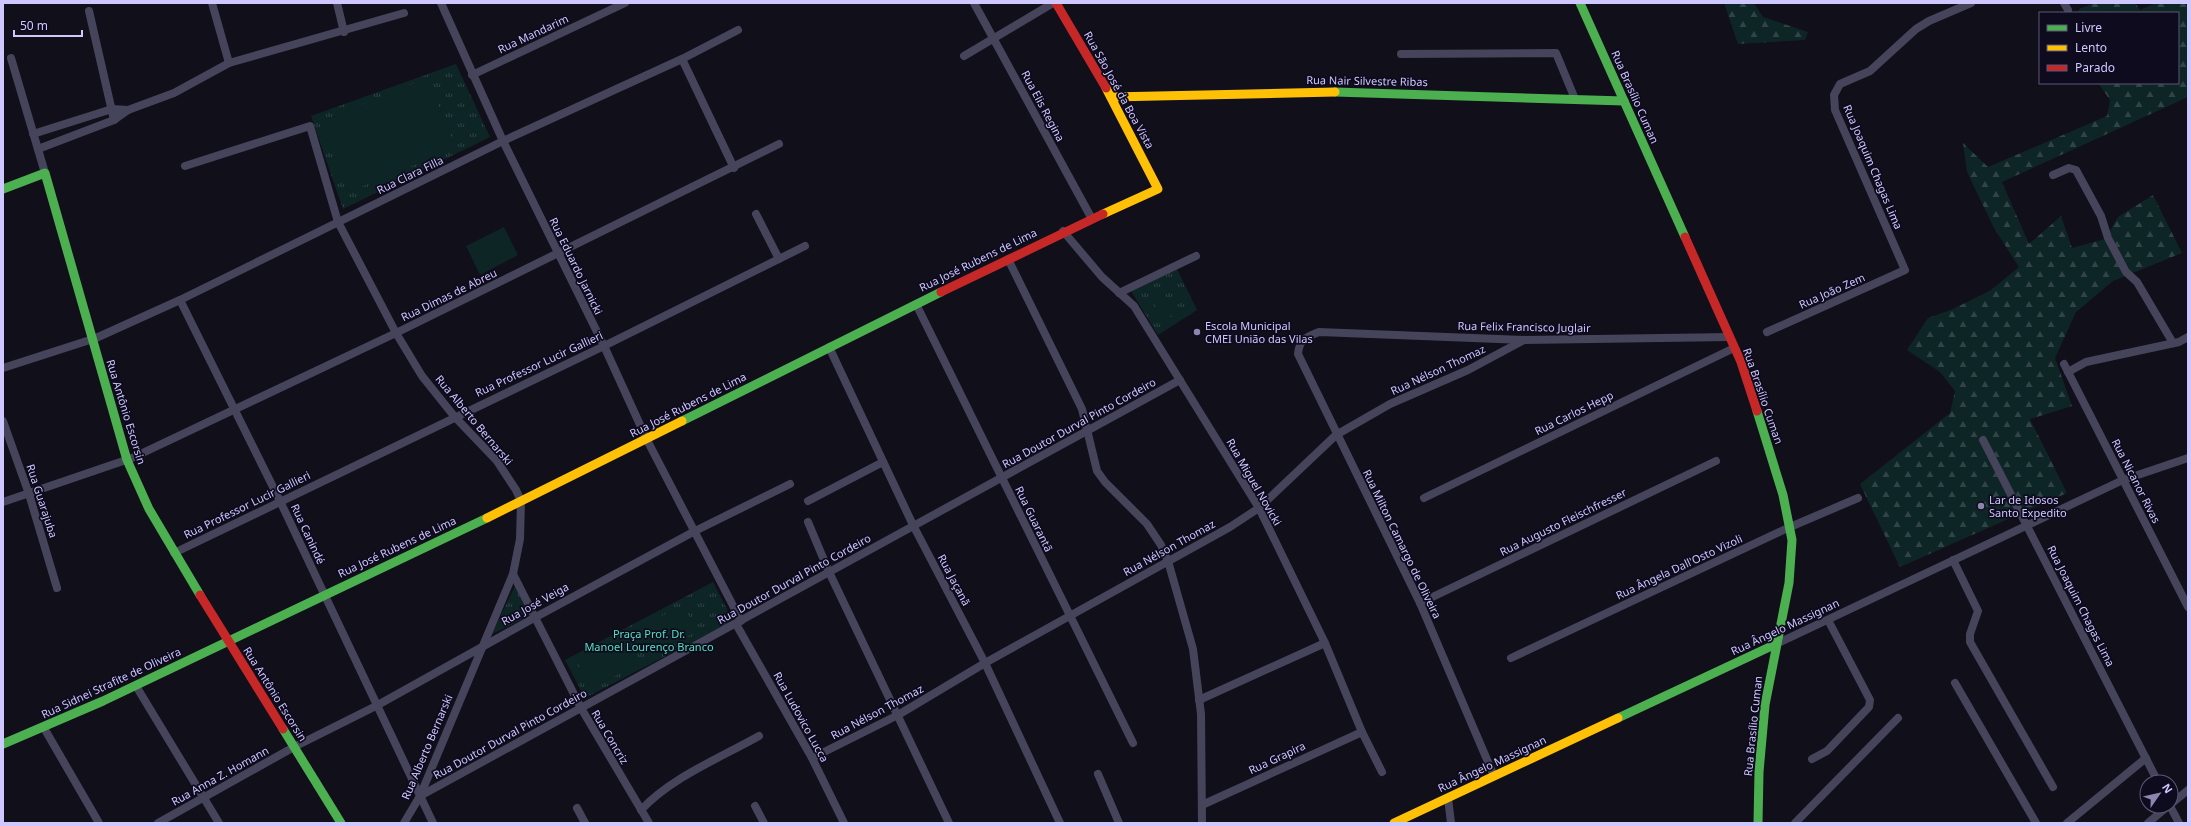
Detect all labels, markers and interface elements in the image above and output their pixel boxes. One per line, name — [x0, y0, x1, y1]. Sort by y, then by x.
street label: Rua Mandarim — [495, 11, 570, 56]
scale bar — [14, 12, 82, 38]
legend — [2039, 12, 2179, 84]
text: 50 m — [20, 17, 48, 34]
text: Livre — [2075, 19, 2102, 36]
street label: Rua São José da Boa Vista — [1081, 28, 1158, 151]
text: Lento — [2075, 39, 2107, 56]
street label: Rua Brasílio Cuman — [1608, 48, 1663, 146]
text: Parado — [2075, 59, 2115, 76]
street label: Rua Elis Regina — [1018, 68, 1068, 144]
street label: Rua Nair Silvestre Ribas — [1306, 72, 1428, 89]
street label: Rua Joaquim Chagas Lima — [1840, 102, 1907, 231]
street label: Rua Clara Filla — [374, 152, 446, 197]
street label: Rua Eduardo Jarnicki — [546, 215, 607, 317]
street label: Rua José Rubens de Lima — [916, 225, 1039, 295]
street label: Rua Dimas de Abreu — [398, 265, 499, 324]
street label: Rua João Zem — [1796, 269, 1867, 312]
place label: Escola Municipal CMEI União das Vilas — [1205, 318, 1313, 346]
street label: Rua Felix Francisco Juglair — [1457, 318, 1591, 335]
street label: Rua Professor Lucir Gallieri — [473, 327, 605, 400]
marker: Escola Municipal CMEI União das Vilas — [1192, 327, 1202, 337]
street label: Rua Nélson Thomaz — [1388, 341, 1488, 398]
street label: Rua Brasílio Cuman — [1740, 346, 1787, 446]
street label: Rua Antônio Escorsin — [103, 358, 150, 466]
street label: Rua José Rubens de Lima — [627, 369, 749, 441]
street label: Rua Alberto Bernarski — [432, 372, 516, 468]
street label: Rua Doutor Durval Pinto Cordeiro — [999, 374, 1159, 471]
street label: Rua Carlos Hepp — [1532, 387, 1616, 438]
street label: Rua Miguel Novicki — [1223, 435, 1285, 528]
street label: Rua Nicanor Rivas — [2109, 436, 2164, 526]
street label: Rua Guarajuba — [23, 462, 61, 540]
street label: Rua Professor Lucir Gallieri — [181, 467, 313, 542]
street label: Rua Milton Camargo de Oliveira — [1360, 467, 1445, 621]
street label: Rua Guarantã — [1012, 484, 1057, 554]
street label: Rua Augusto Fleischfresser — [1497, 484, 1629, 559]
place label: Lar de Idosos Santo Expedito — [1989, 492, 2067, 520]
street label: Rua Canindé — [288, 501, 329, 567]
marker: Lar de Idosos Santo Expedito — [1976, 501, 1986, 511]
street label: Rua José Rubens de Lima — [335, 512, 458, 581]
street label: Rua Nélson Thomaz — [1120, 516, 1217, 579]
street label: Rua Doutor Durval Pinto Cordeiro — [714, 530, 874, 627]
street label: Rua Ângela Dall'Osto Vizoli — [1613, 531, 1744, 603]
street label: Rua Joaquim Chagas Lima — [2044, 543, 2119, 669]
street label: Rua Jaçanã — [935, 551, 974, 608]
street label: Rua José Veiga — [498, 579, 571, 628]
street label: Rua Ângelo Massignan — [1728, 595, 1841, 658]
park label: Praça Prof. Dr. Manoel Lourenço Branco — [584, 626, 714, 654]
street label: Rua Sidnei Strafite de Oliveira — [39, 644, 183, 722]
street label: Rua Antônio Escorsin — [240, 644, 311, 744]
street label: Rua Ludovico Lucca — [770, 669, 832, 765]
street label: Rua Brasílio Cuman — [1740, 675, 1765, 777]
street label: Rua Nélson Thomaz — [828, 681, 926, 742]
street label: Rua Doutor Durval Pinto Cordeiro — [430, 685, 590, 782]
street label: Rua Alberto Bernarski — [398, 692, 456, 802]
street label: Rua Concriz — [588, 707, 633, 767]
street label: Rua Ângelo Massignan — [1435, 732, 1548, 795]
street label: Rua Grapira — [1246, 738, 1308, 777]
street label: Rua Anna Z. Homann — [168, 743, 271, 809]
north arrow — [2139, 774, 2179, 814]
text: N — [2159, 780, 2176, 796]

